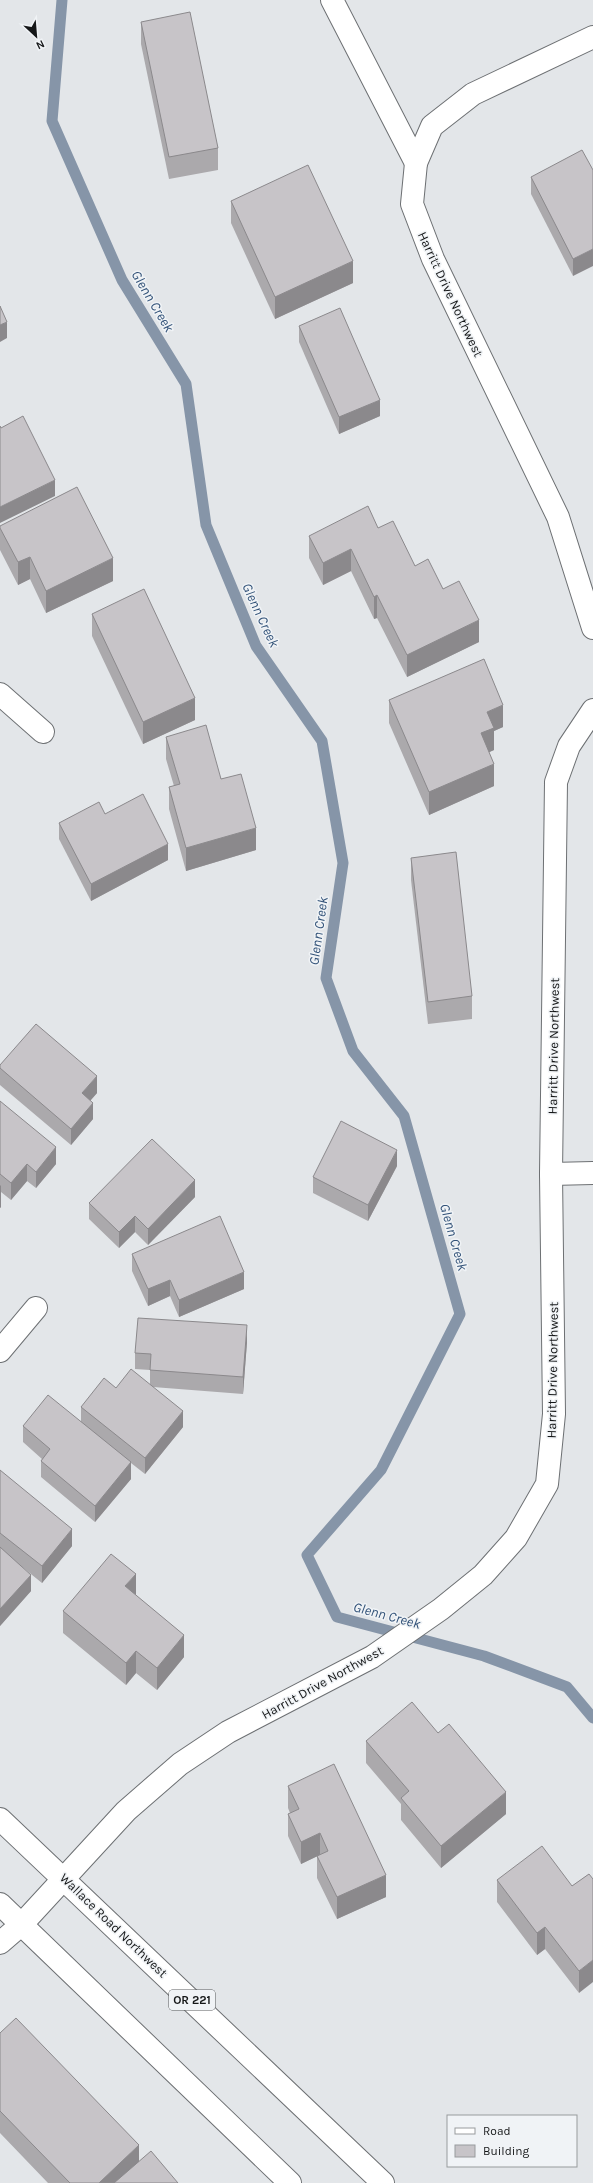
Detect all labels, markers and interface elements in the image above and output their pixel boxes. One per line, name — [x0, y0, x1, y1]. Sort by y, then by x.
north arrow — [16, 16, 56, 56]
text: N — [34, 37, 47, 52]
street label: Harritt Drive Northwest — [415, 229, 486, 359]
water label: Glenn Creek — [128, 267, 178, 336]
water label: Glenn Creek — [238, 580, 283, 651]
water label: Glenn Creek — [305, 895, 332, 966]
street label: Harritt Drive Northwest — [545, 977, 562, 1114]
water label: Glenn Creek — [436, 1202, 471, 1273]
street label: Harritt Drive Northwest — [544, 1301, 561, 1438]
water label: Glenn Creek — [351, 1598, 423, 1633]
street label: Harritt Drive Northwest — [259, 1643, 386, 1722]
street label: Wallace Road Northwest — [57, 1870, 171, 1981]
road number: OR 221 — [169, 1990, 215, 2010]
legend — [447, 2115, 577, 2167]
text: Road — [483, 2124, 511, 2138]
text: Building — [483, 2144, 530, 2158]

